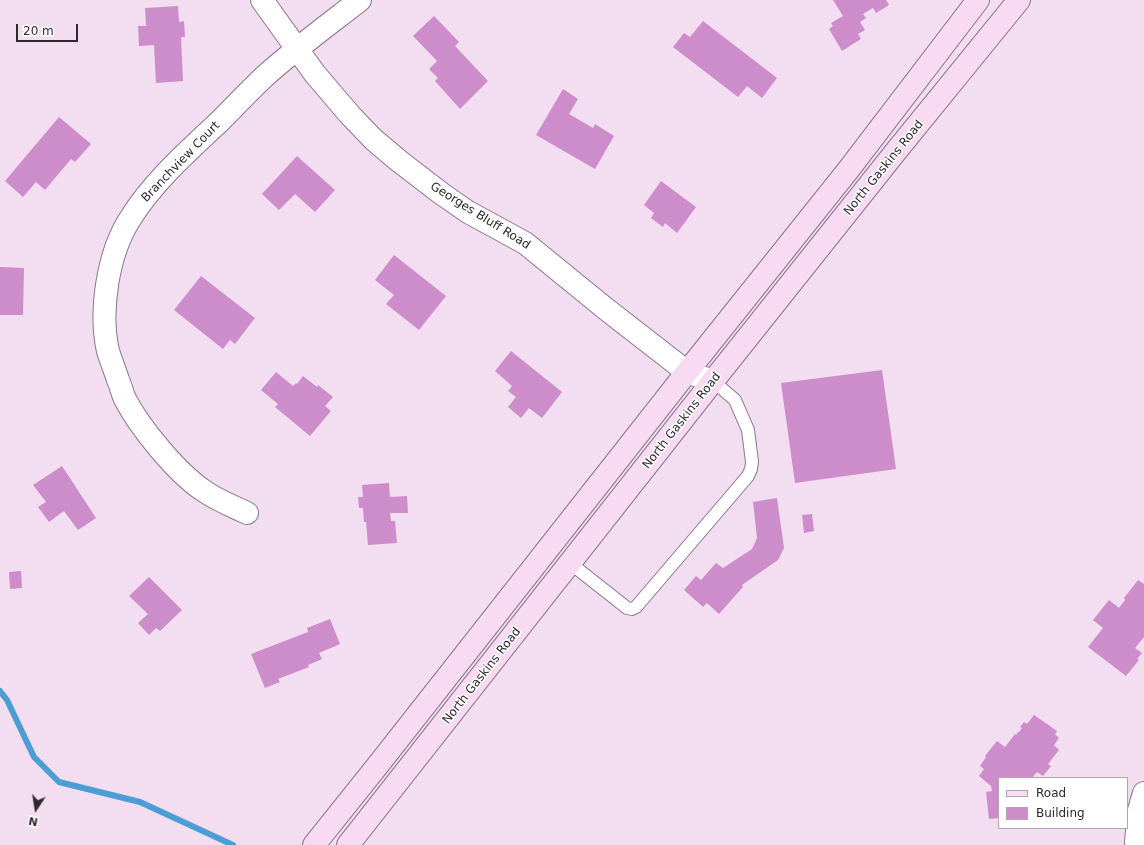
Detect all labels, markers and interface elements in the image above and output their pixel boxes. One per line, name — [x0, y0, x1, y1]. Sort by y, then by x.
scale bar — [18, 16, 80, 42]
text: 20 m — [23, 24, 54, 38]
street label: North Gaskins Road — [841, 117, 927, 219]
street label: Branchview Court — [139, 119, 223, 205]
street label: Georges Bluff Road — [427, 179, 533, 253]
street label: North Gaskins Road — [640, 370, 724, 472]
street label: North Gaskins Road — [440, 625, 524, 727]
legend — [998, 777, 1128, 829]
text: Road — [1036, 786, 1066, 800]
north arrow — [16, 789, 56, 829]
text: Building — [1036, 806, 1085, 820]
text: N — [28, 814, 39, 829]

